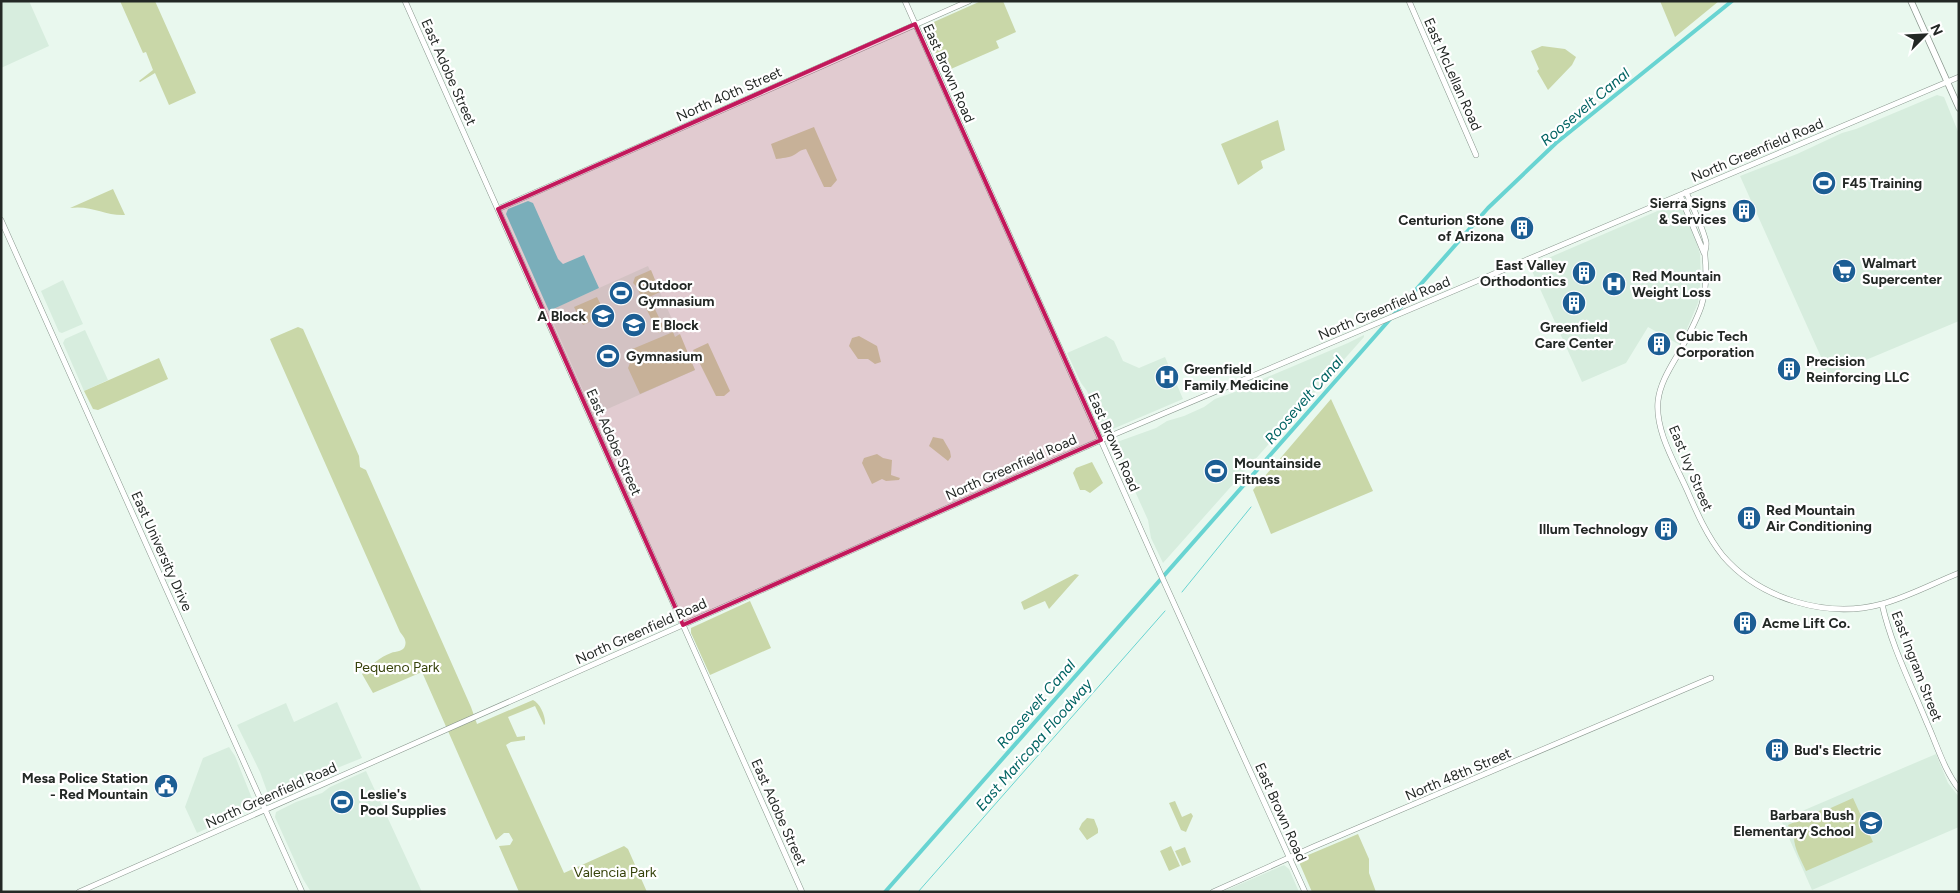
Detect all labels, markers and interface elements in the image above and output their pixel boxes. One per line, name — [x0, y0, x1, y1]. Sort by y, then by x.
north arrow — [1900, 10, 1950, 60]
street label: East McLellan Road — [1420, 15, 1485, 133]
street label: East Adobe Street — [417, 16, 480, 128]
street label: East Brown Road — [919, 21, 978, 125]
text: N — [1926, 22, 1946, 38]
street label: North 40th Street — [674, 64, 785, 125]
water label: Roosevelt Canal — [1537, 64, 1634, 150]
street label: North Greenfield Road — [1689, 115, 1826, 186]
sports icon: F45 Training — [1811, 170, 1837, 196]
place label: F45 Training — [1842, 175, 1922, 192]
place label: Sierra Signs & Services — [1650, 195, 1726, 228]
building icon: Sierra Signs & Services — [1731, 198, 1757, 224]
place label: Centurion Stone of Arizona — [1398, 212, 1504, 245]
building icon: Centurion Stone of Arizona — [1509, 215, 1535, 241]
place label: Walmart Supercenter — [1862, 255, 1943, 288]
place label: East Valley Orthodontics — [1480, 257, 1567, 290]
supermarket icon: Walmart Supercenter — [1831, 258, 1857, 284]
building icon: East Valley Orthodontics — [1571, 260, 1597, 286]
place label: Red Mountain Weight Loss — [1632, 268, 1721, 301]
hospital icon: Red Mountain Weight Loss — [1601, 271, 1627, 297]
street label: North Greenfield Road — [1316, 273, 1453, 344]
place label: Outdoor Gymnasium — [638, 277, 714, 310]
sports icon: Outdoor Gymnasium — [608, 280, 634, 306]
building icon: Greenfield Care Center — [1561, 290, 1587, 316]
school or university icon: A Block — [590, 303, 616, 329]
place label: A Block — [537, 308, 586, 325]
school or university icon: E Block — [621, 312, 647, 338]
place label: E Block — [652, 317, 699, 334]
place label: Greenfield Care Center — [1535, 319, 1614, 352]
place label: Cubic Tech Corporation — [1676, 328, 1754, 361]
building icon: Cubic Tech Corporation — [1646, 331, 1672, 357]
sports icon: Gymnasium — [595, 343, 621, 369]
place label: Gymnasium — [626, 348, 702, 365]
water label: Roosevelt Canal — [1261, 352, 1348, 448]
place label: Precision Reinforcing LLC — [1806, 353, 1909, 386]
building icon: Precision Reinforcing LLC — [1776, 356, 1802, 382]
place label: Greenfield Family Medicine — [1184, 361, 1289, 394]
hospital icon: Greenfield Family Medicine — [1154, 364, 1180, 390]
street label: East Adobe Street — [582, 386, 645, 498]
street label: East Brown Road — [1084, 390, 1143, 494]
street label: East Ivy Street — [1665, 423, 1716, 514]
street label: North Greenfield Road — [943, 431, 1079, 504]
place label: Mountainside Fitness — [1234, 455, 1321, 488]
sports icon: Mountainside Fitness — [1203, 458, 1229, 484]
street label: East University Drive — [127, 489, 196, 614]
place label: Red Mountain Air Conditioning — [1766, 502, 1872, 535]
building icon: Red Mountain Air Conditioning — [1736, 505, 1762, 531]
building icon: Illum Technology — [1653, 516, 1679, 542]
place label: Illum Technology — [1539, 521, 1649, 538]
street label: North Greenfield Road — [573, 595, 709, 668]
street label: East Ingram Street — [1888, 609, 1945, 724]
building icon: Acme Lift Co. — [1732, 610, 1758, 636]
place label: Acme Lift Co. — [1762, 615, 1850, 632]
water label: Roosevelt Canal — [993, 656, 1080, 752]
park label: Pequeno Park — [354, 659, 440, 676]
water label: East Maricopa Floodway — [972, 675, 1097, 815]
building icon: Bud's Electric — [1764, 737, 1790, 763]
place label: Bud's Electric — [1794, 742, 1882, 759]
street label: North 48th Street — [1403, 744, 1514, 804]
street label: East Adobe Street — [747, 756, 810, 868]
street label: North Greenfield Road — [203, 759, 339, 832]
street label: East Brown Road — [1251, 760, 1310, 864]
place label: Mesa Police Station - Red Mountain — [22, 770, 148, 803]
public building icon: Mesa Police Station - Red Mountain — [153, 773, 179, 799]
place label: Leslie's Pool Supplies — [360, 786, 446, 819]
sports icon: Leslie's Pool Supplies — [329, 789, 355, 815]
place label: Barbara Bush Elementary School — [1733, 807, 1854, 840]
school or university icon: Barbara Bush Elementary School — [1858, 810, 1884, 836]
park label: Valencia Park — [574, 864, 657, 881]

